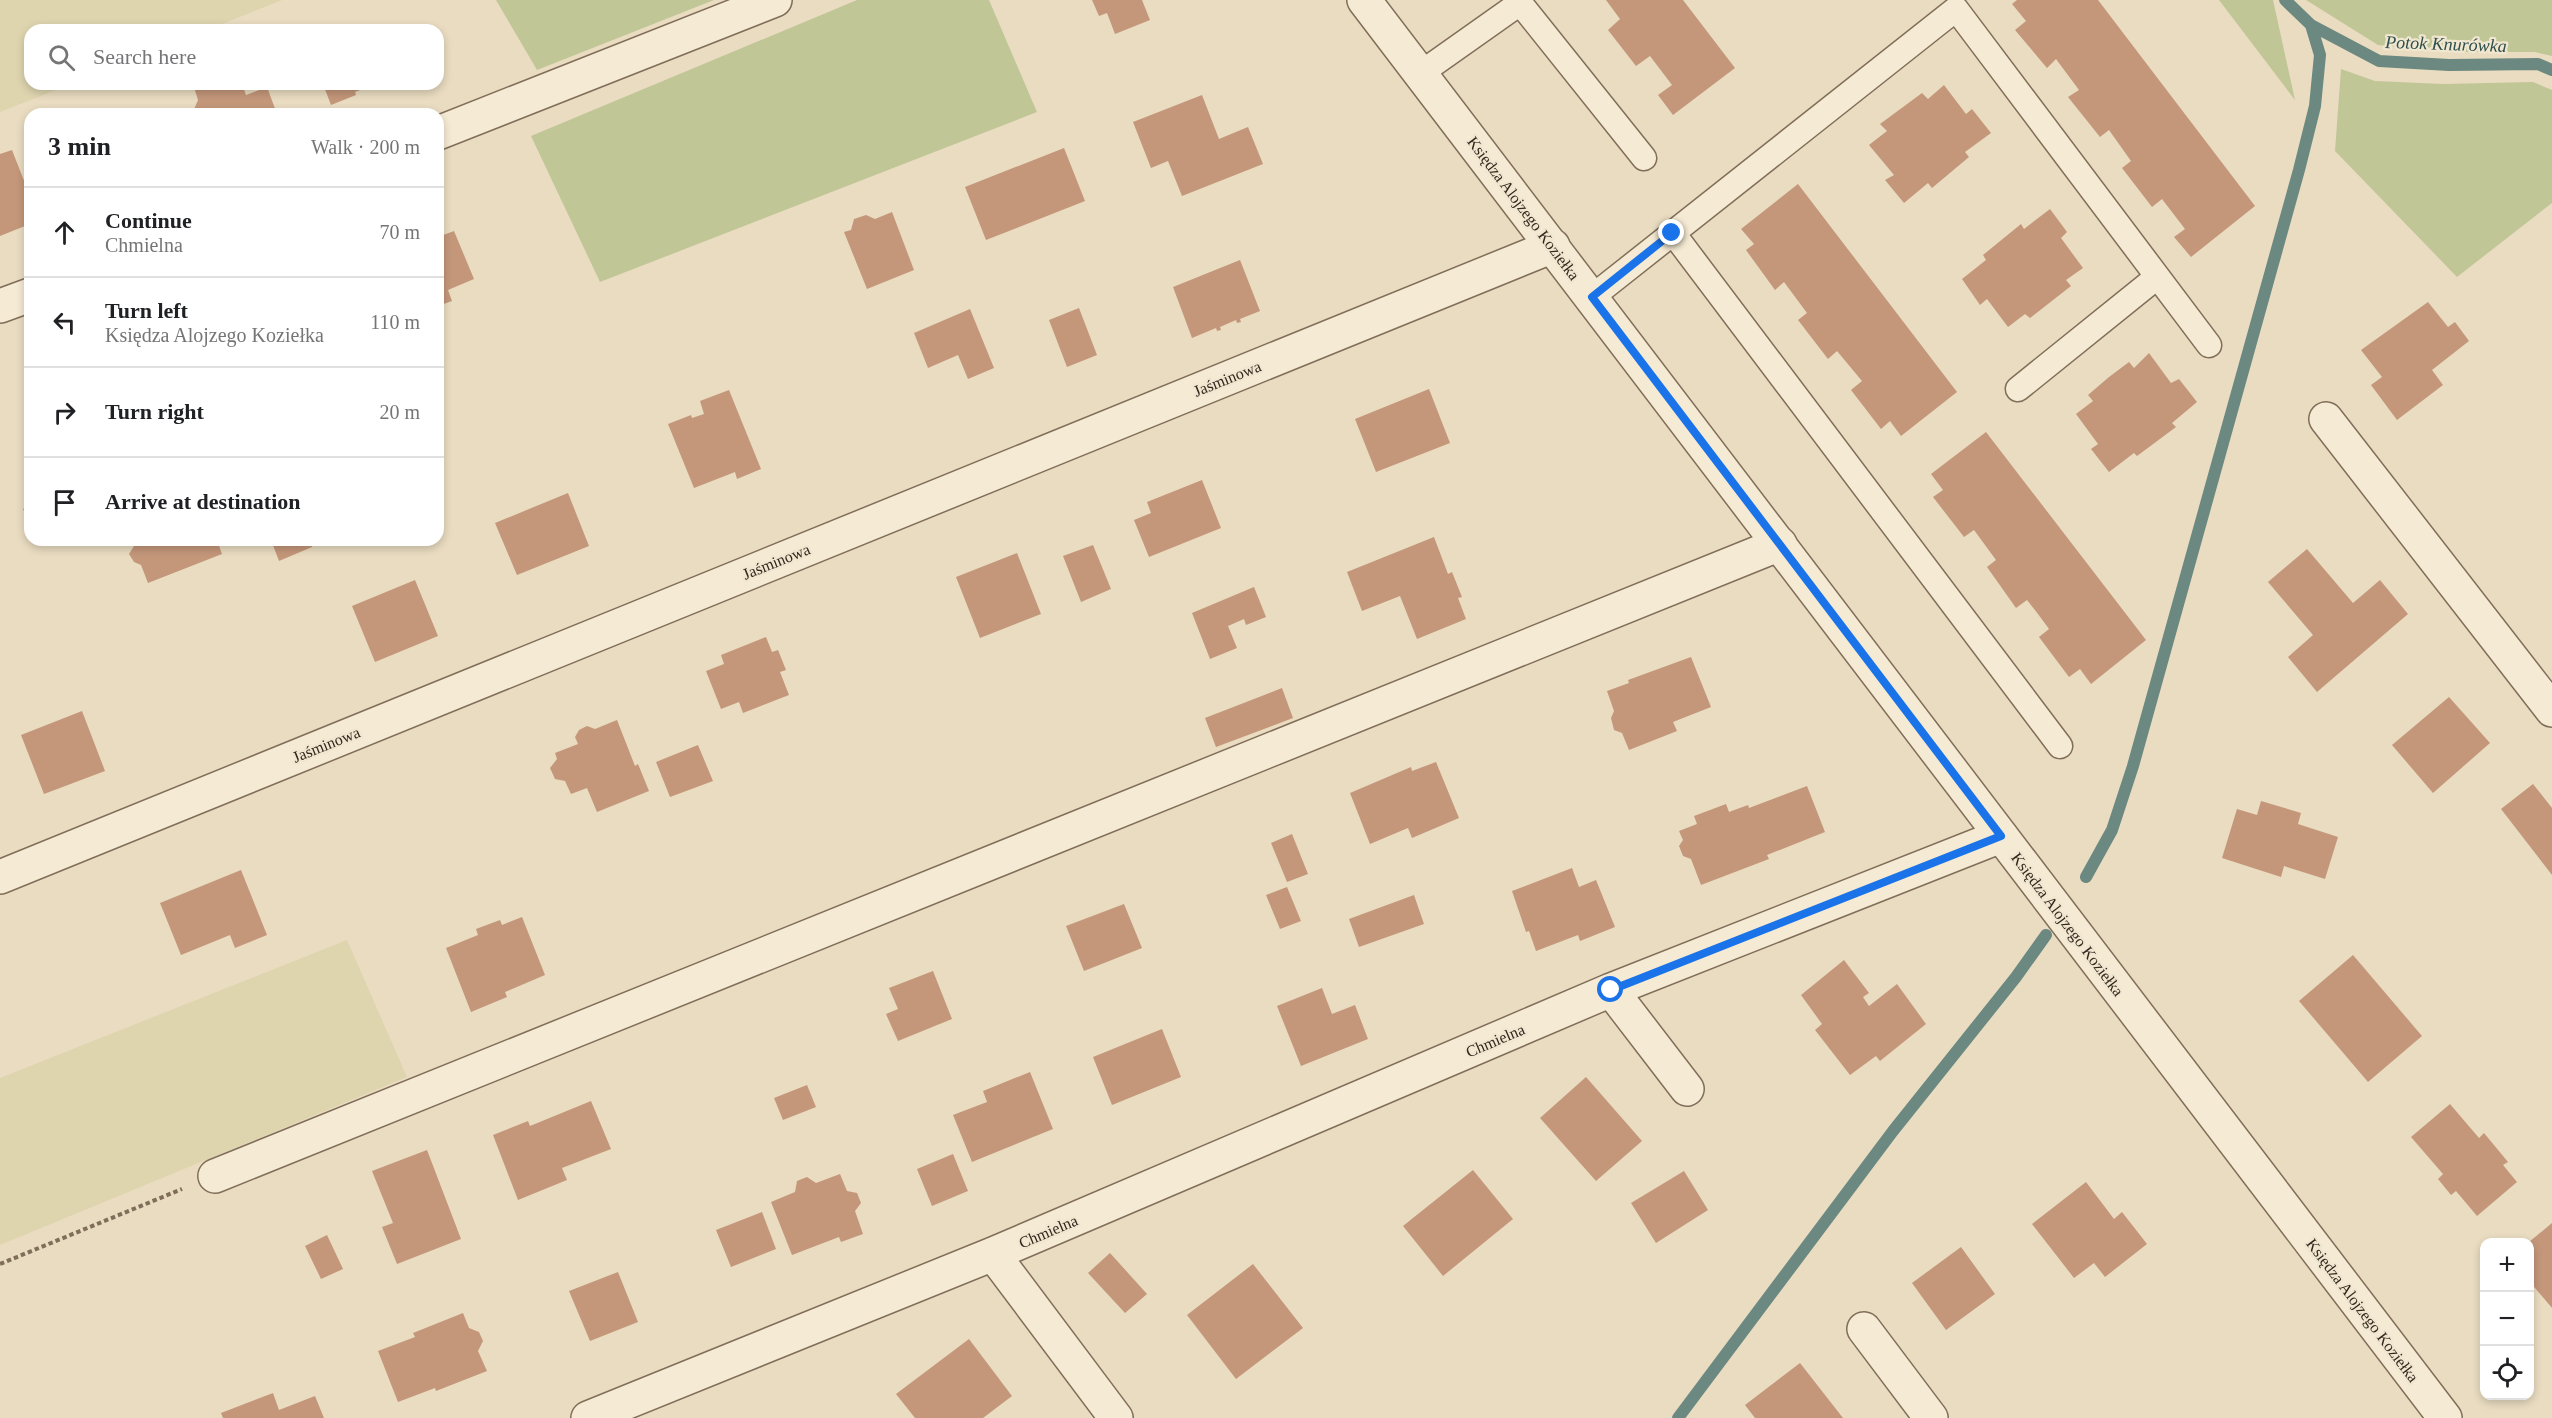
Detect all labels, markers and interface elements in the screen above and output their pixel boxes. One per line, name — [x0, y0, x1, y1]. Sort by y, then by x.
search box — [24, 24, 444, 90]
water label: Potok Knurówka — [2384, 32, 2507, 56]
icon: search — [45, 41, 78, 74]
text: Search here — [93, 44, 196, 69]
text: 3 min — [48, 132, 111, 161]
street label: Księdza Alojzego Koziełka — [1463, 133, 1583, 284]
text: Walk · 200 m — [311, 136, 420, 158]
text: Continue — [105, 208, 192, 233]
icon: ahead — [48, 216, 81, 249]
route end — [1658, 219, 1684, 245]
text: 70 m — [379, 221, 420, 243]
text: Chmielna — [105, 234, 183, 256]
text: Turn left — [105, 298, 188, 323]
icon: left — [48, 306, 81, 339]
text: 110 m — [370, 311, 420, 333]
text: Księdza Alojzego Koziełka — [105, 324, 324, 346]
street label: Jaśminowa — [1191, 357, 1263, 400]
icon: right — [48, 396, 81, 429]
text: Turn right — [105, 399, 204, 424]
text: 20 m — [379, 401, 420, 423]
icon: arrive — [48, 486, 81, 519]
text: Arrive at destination — [105, 489, 301, 514]
street label: Jaśminowa — [740, 540, 812, 583]
street label: Jaśminowa — [290, 723, 362, 766]
street label: Księdza Alojzego Koziełka — [2007, 849, 2127, 1000]
route start — [1597, 976, 1623, 1002]
street label: Chmielna — [1463, 1020, 1527, 1060]
street label: Chmielna — [1016, 1211, 1080, 1251]
street label: Księdza Alojzego Koziełka — [2302, 1235, 2422, 1386]
map controls — [2480, 1238, 2534, 1400]
button: + — [2480, 1238, 2534, 1292]
button: − — [2480, 1292, 2534, 1346]
button: locate — [2480, 1346, 2534, 1400]

